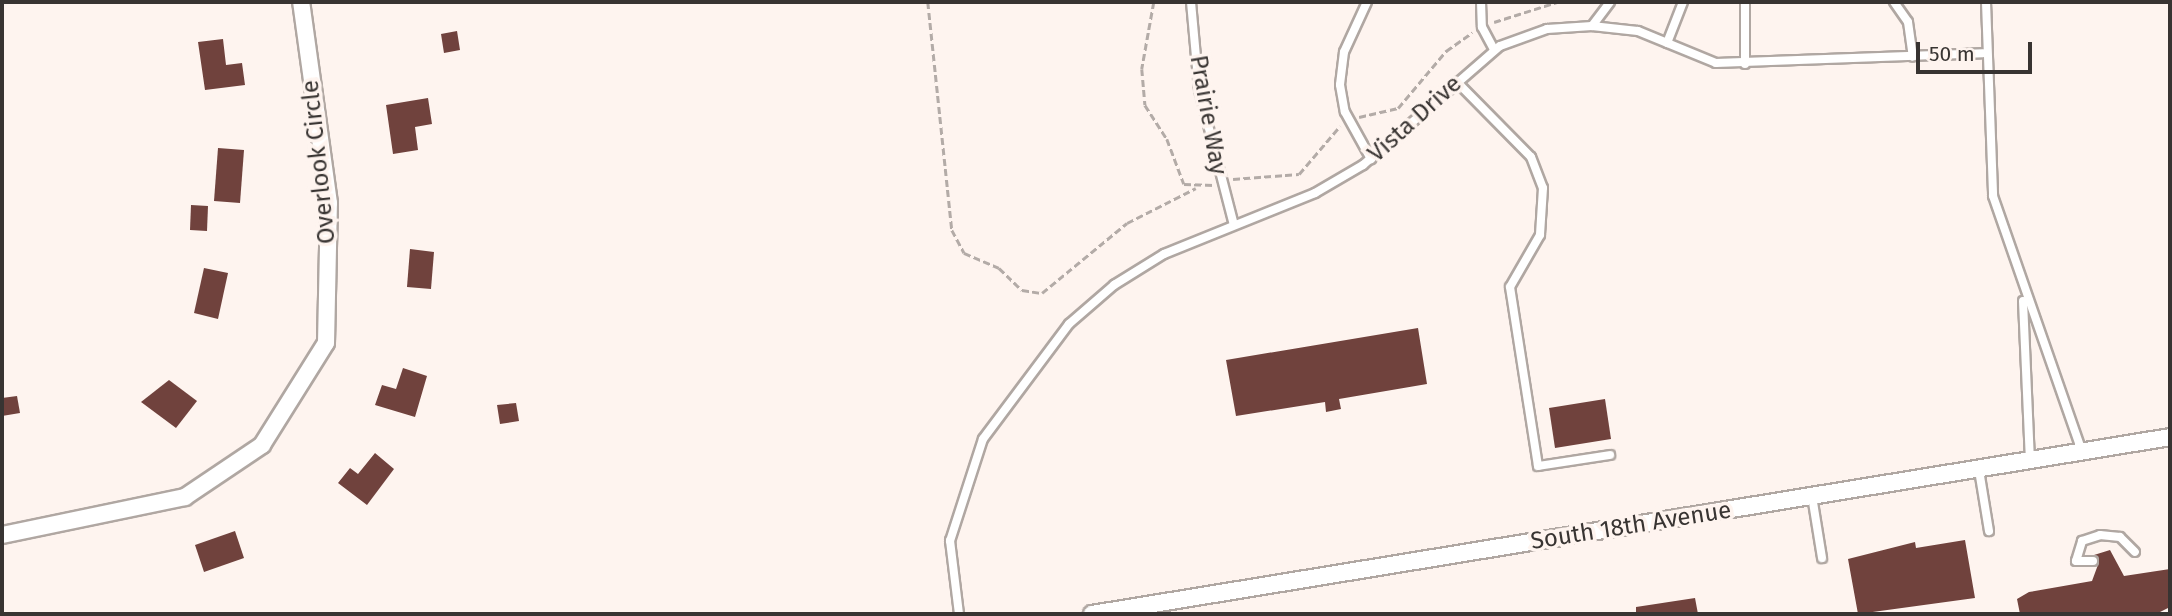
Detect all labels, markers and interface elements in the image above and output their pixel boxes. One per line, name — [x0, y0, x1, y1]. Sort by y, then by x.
scale bar — [1920, 28, 2036, 72]
text: 50 m — [1929, 41, 1975, 67]
street label: Prairie Way — [1183, 53, 1233, 177]
street label: Vista Drive — [1362, 70, 1468, 168]
street label: Overlook Circle — [296, 79, 342, 245]
street label: South 18th Avenue — [1529, 496, 1733, 556]

